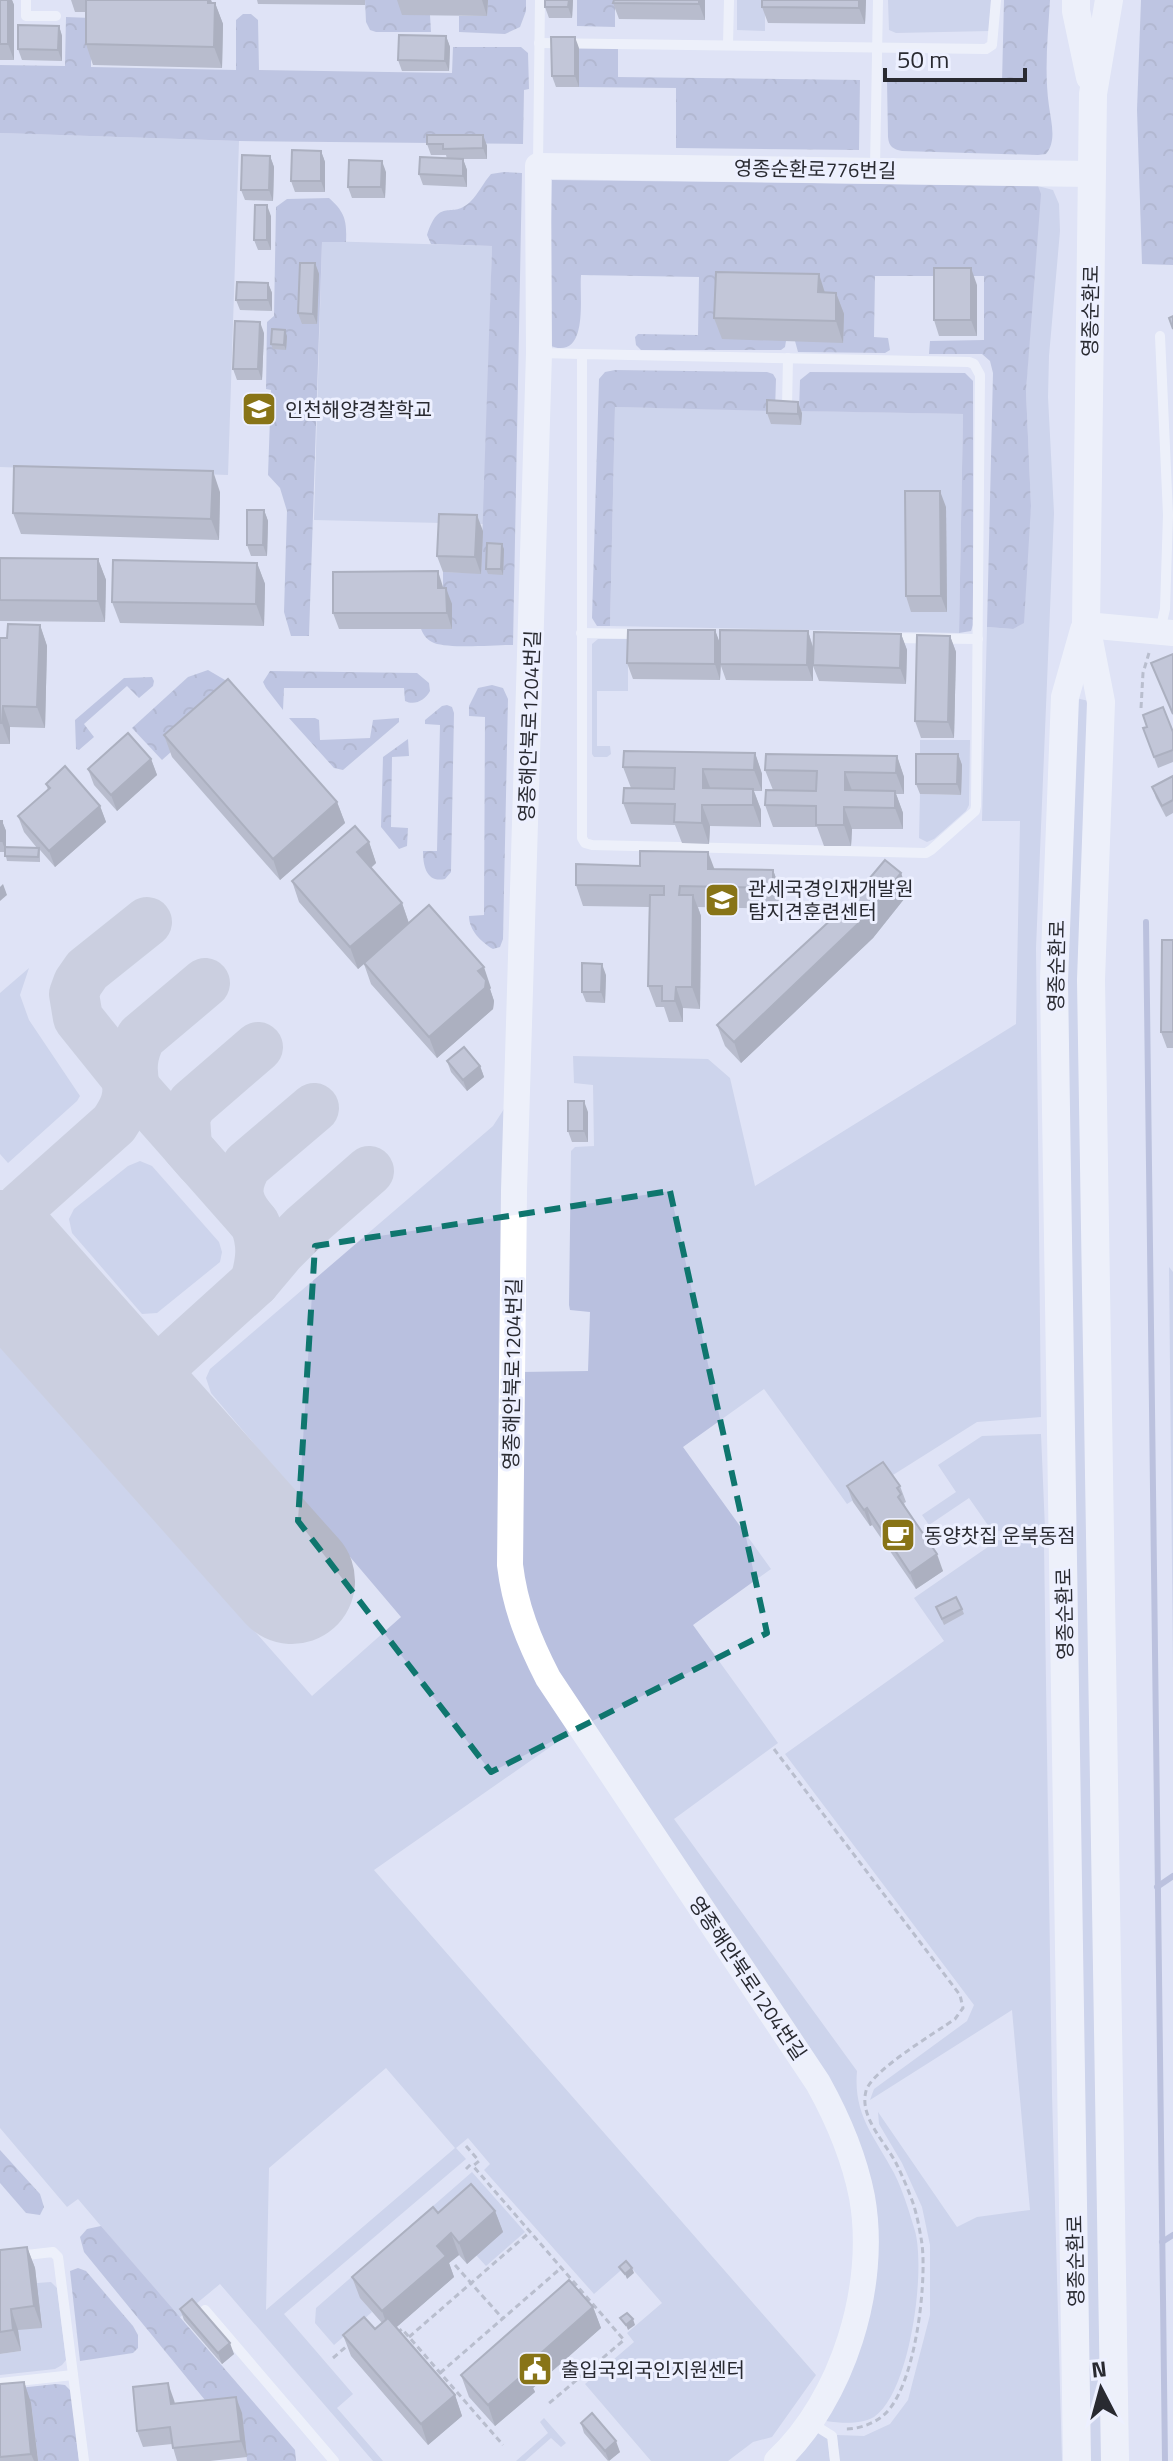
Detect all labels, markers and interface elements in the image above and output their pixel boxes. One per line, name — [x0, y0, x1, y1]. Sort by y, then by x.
scale bar — [885, 32, 1025, 82]
text: 50 m — [897, 41, 949, 77]
street label: 영종순환로776번길 — [734, 152, 896, 186]
street label: 영종순환로 — [1074, 265, 1106, 357]
school or university icon: 인천해양경찰학교 — [240, 390, 278, 428]
place label: 인천해양경찰학교 — [285, 394, 432, 425]
street label: 영종해안북로1204번길 — [510, 630, 548, 822]
place label: 관세국경인재개발원 탐지견훈련센터 — [748, 873, 914, 927]
school or university icon: 관세국경인재개발원 탐지견훈련센터 — [703, 881, 741, 919]
street label: 영종순환로 — [1040, 920, 1072, 1012]
street label: 영종해안북로1204번길 — [495, 1278, 529, 1470]
cafe icon: 동양찻집 운북동점 — [879, 1516, 917, 1554]
place label: 동양찻집 운북동점 — [924, 1520, 1076, 1551]
street label: 영종순환로 — [1048, 1568, 1080, 1660]
street label: 영종해안북로1204번길 — [681, 1890, 815, 2066]
street label: 영종순환로 — [1059, 2215, 1091, 2307]
north arrow — [1061, 2349, 1141, 2429]
public building icon: 출입국외국인지원센터 — [516, 2350, 554, 2388]
text: N — [1090, 2351, 1108, 2387]
place label: 출입국외국인지원센터 — [561, 2354, 745, 2385]

